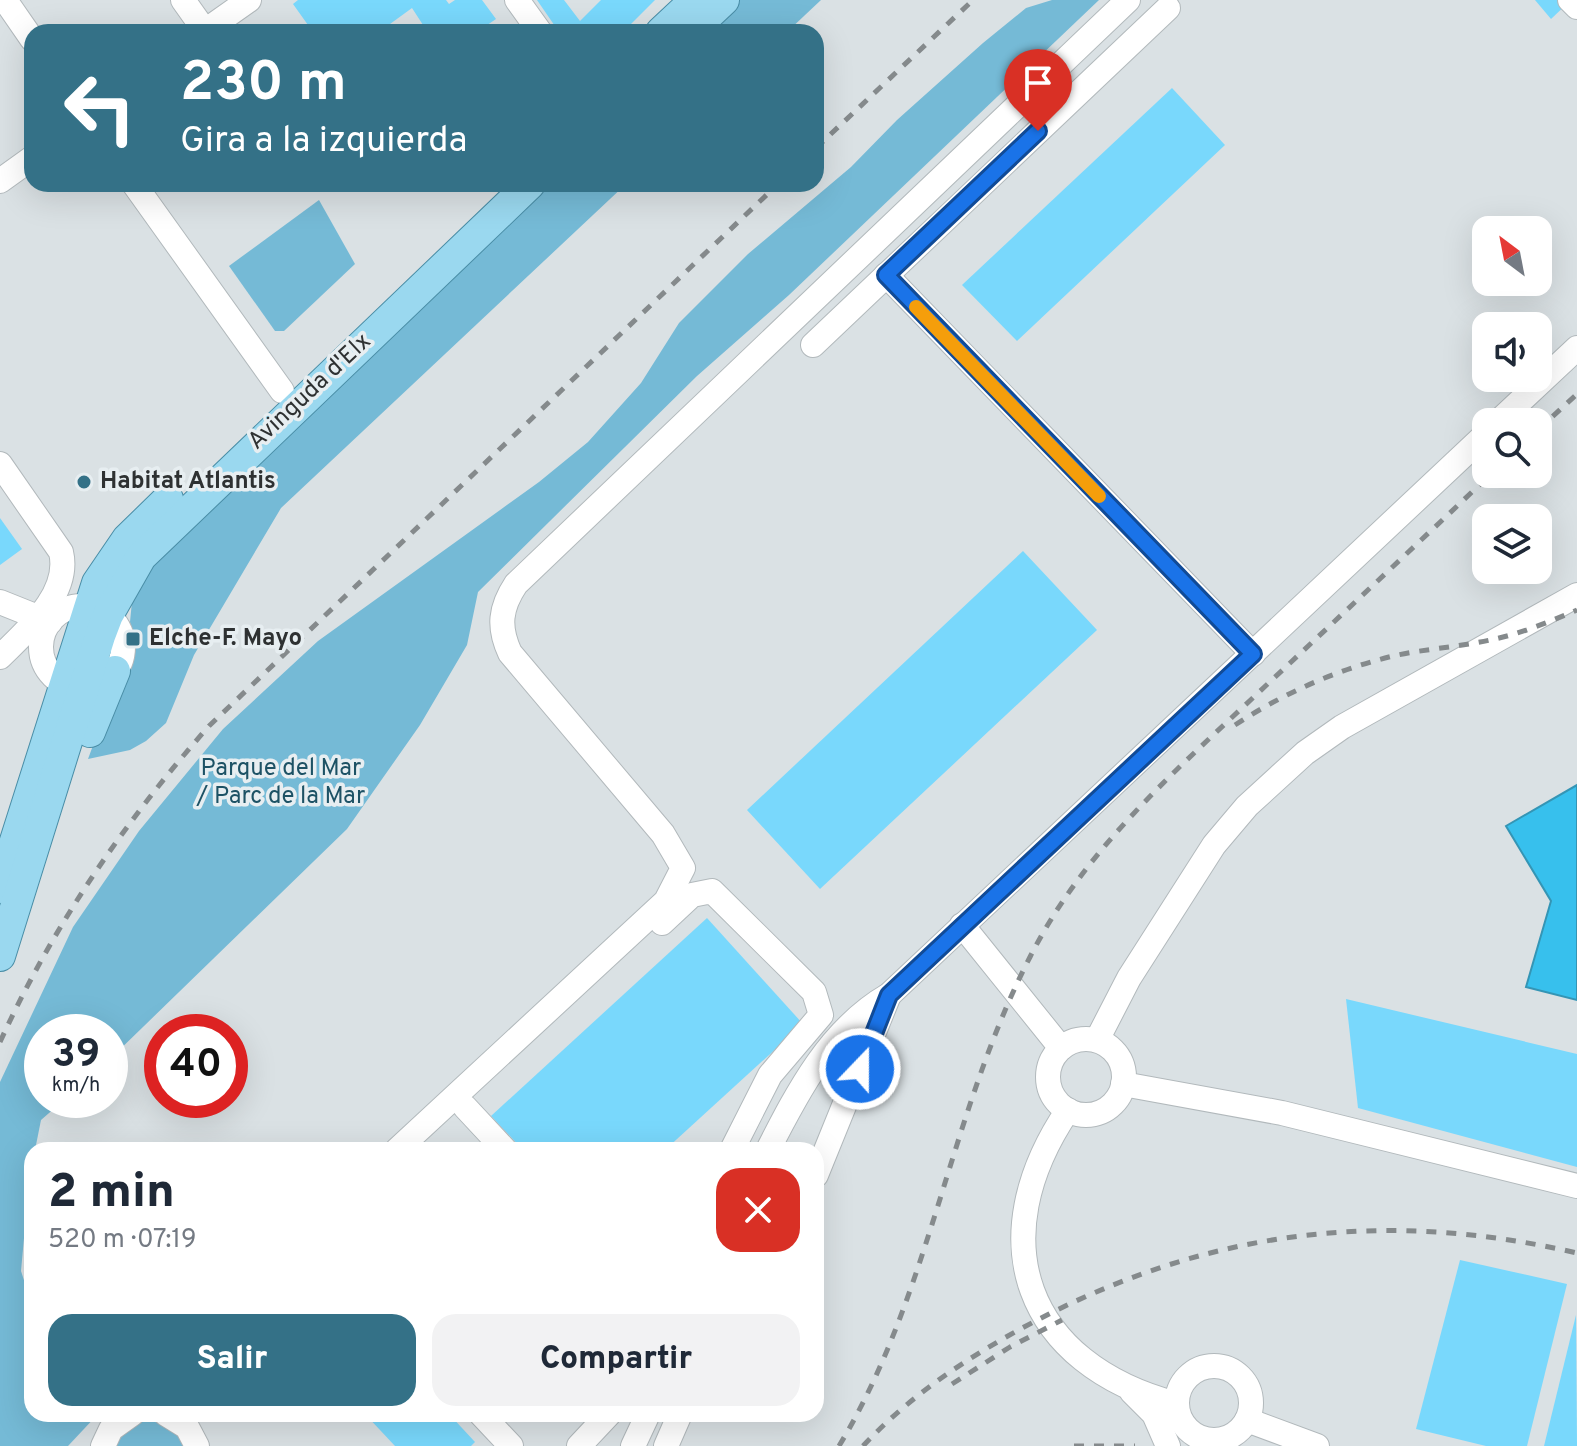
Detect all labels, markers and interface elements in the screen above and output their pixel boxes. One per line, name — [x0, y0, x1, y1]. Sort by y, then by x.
pin — [1004, 49, 1072, 131]
text: 230 m — [180, 50, 347, 120]
icon: left — [48, 56, 152, 160]
icon: arrive — [1016, 61, 1060, 105]
text: Gira a la izquierda — [180, 119, 467, 165]
north arrow — [1472, 216, 1552, 296]
map controls — [1472, 216, 1552, 584]
button: sound — [1472, 312, 1552, 392]
street label: Avinguda d'Elx — [242, 327, 378, 457]
button: search — [1472, 408, 1552, 488]
place label: Habitat Atlantis — [100, 467, 276, 497]
marker: Habitat Atlantis — [75, 473, 93, 491]
button: layers — [1472, 504, 1552, 584]
place label: Elche-F. Mayo — [149, 624, 302, 654]
marker: Elche-F. Mayo — [124, 630, 142, 648]
park label: Parque del Mar / Parc de la Mar — [196, 754, 365, 812]
speed limit sign: 40 — [144, 1014, 248, 1118]
position arrow — [818, 1027, 902, 1111]
text: 39 — [52, 1031, 100, 1081]
text: km/h — [52, 1073, 100, 1099]
text: 2 min — [48, 1164, 175, 1224]
button: close — [716, 1168, 800, 1252]
text: 520 m · 07:19 — [48, 1224, 197, 1257]
button: Salir — [48, 1314, 416, 1406]
button: Compartir — [432, 1314, 800, 1406]

